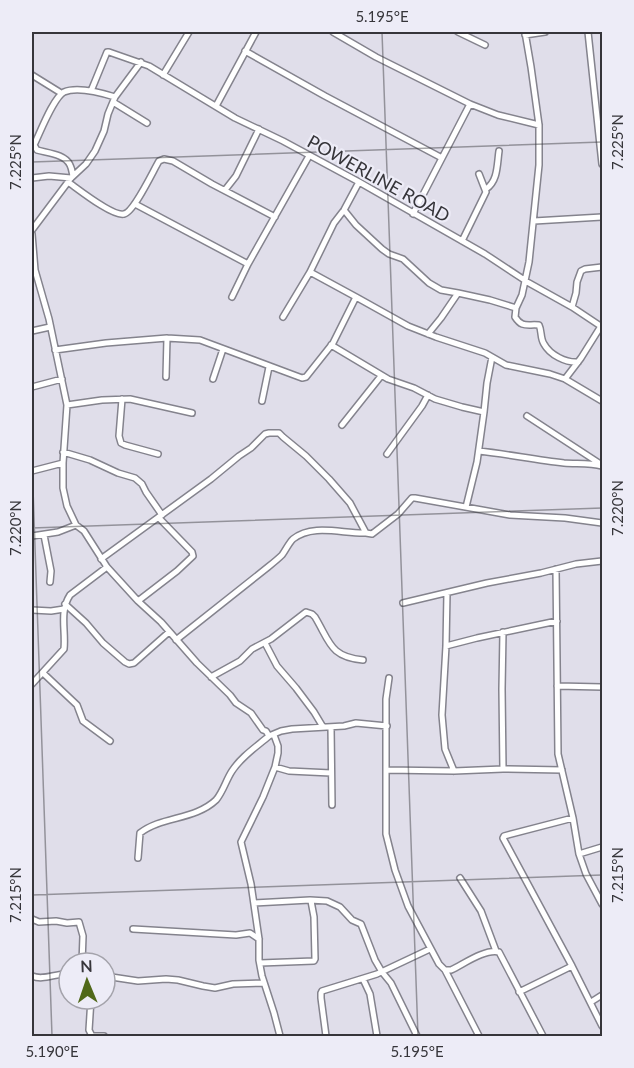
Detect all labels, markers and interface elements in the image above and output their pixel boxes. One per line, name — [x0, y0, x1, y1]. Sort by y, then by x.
text: 5.195°E — [355, 7, 409, 25]
text: 7.225°N — [608, 114, 626, 170]
street label: POWERLINE ROAD — [304, 130, 454, 226]
text: 7.225°N — [6, 134, 24, 190]
text: 7.220°N — [608, 480, 626, 536]
text: 7.220°N — [6, 500, 24, 556]
text: 7.215°N — [608, 847, 626, 903]
text: 7.215°N — [6, 867, 24, 923]
north arrow — [57, 951, 117, 1011]
text: N — [80, 956, 93, 975]
text: 5.190°E — [25, 1042, 79, 1060]
text: 5.195°E — [390, 1042, 444, 1060]

